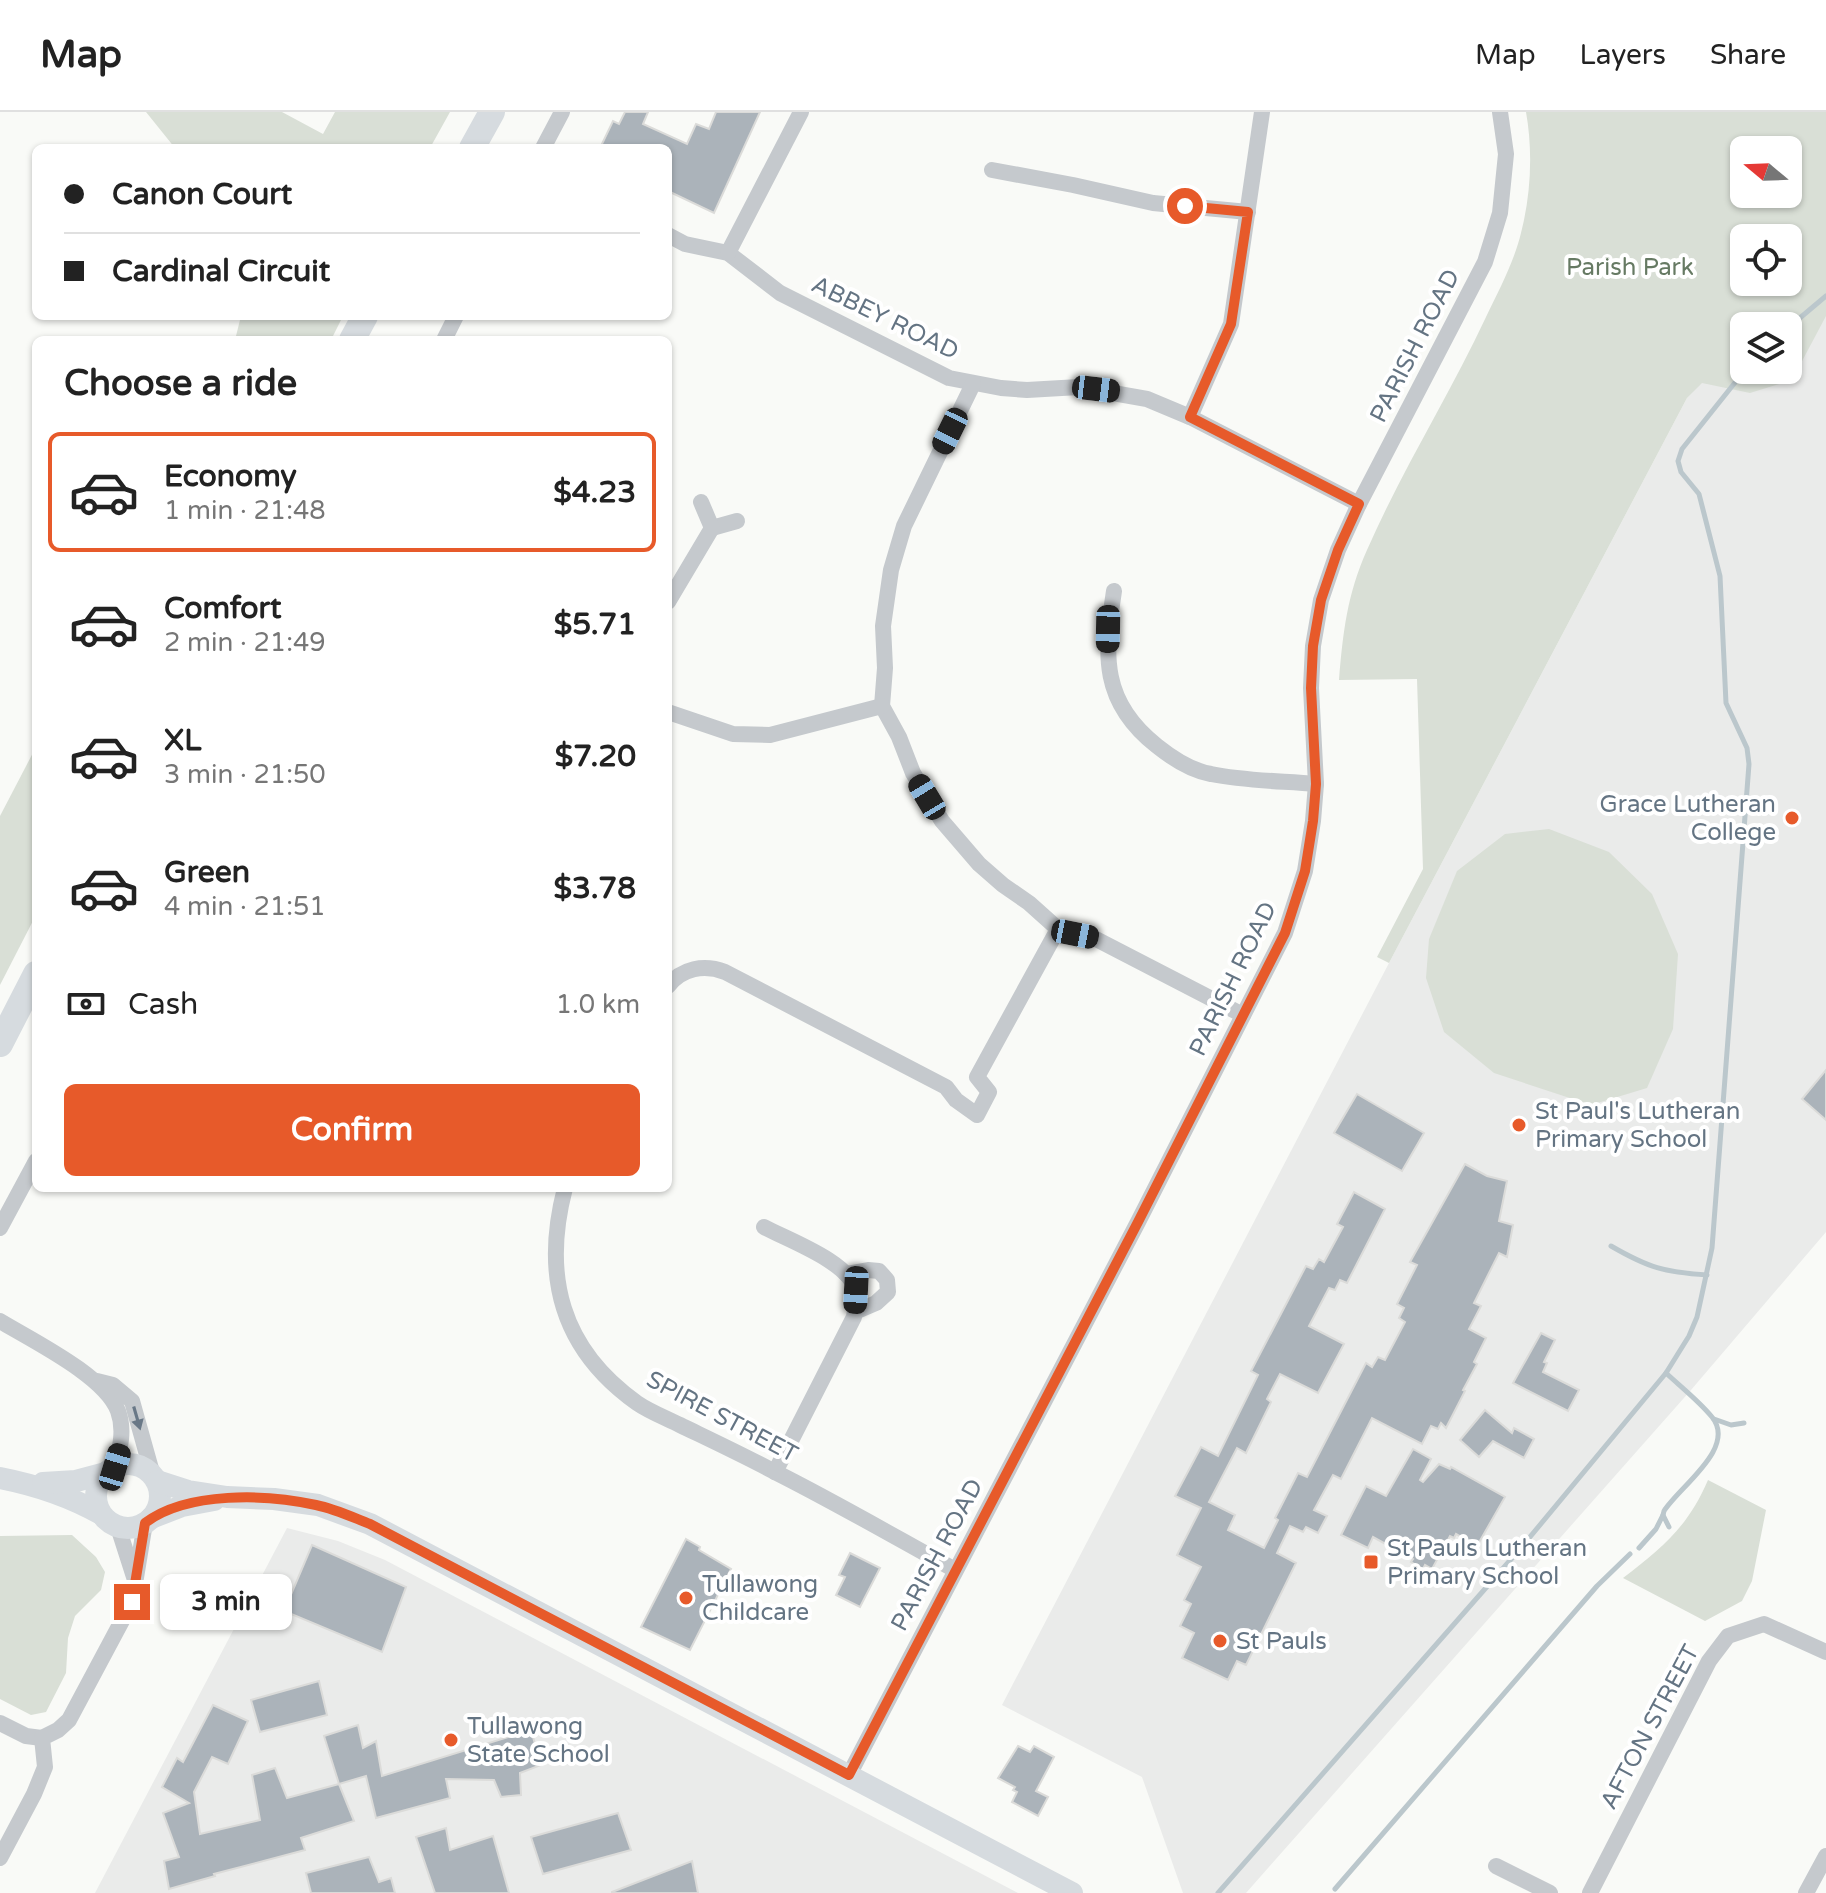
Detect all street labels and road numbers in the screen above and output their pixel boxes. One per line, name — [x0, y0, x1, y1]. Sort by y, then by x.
street label: PARISH ROAD — [1364, 264, 1466, 428]
street label: ABBEY ROAD — [807, 270, 963, 366]
street label: PARISH ROAD — [1183, 897, 1283, 1061]
street label: SPIRE STREET — [641, 1365, 803, 1469]
street label: PARISH ROAD — [885, 1474, 989, 1636]
street label: AFTON STREET — [1594, 1639, 1706, 1814]

